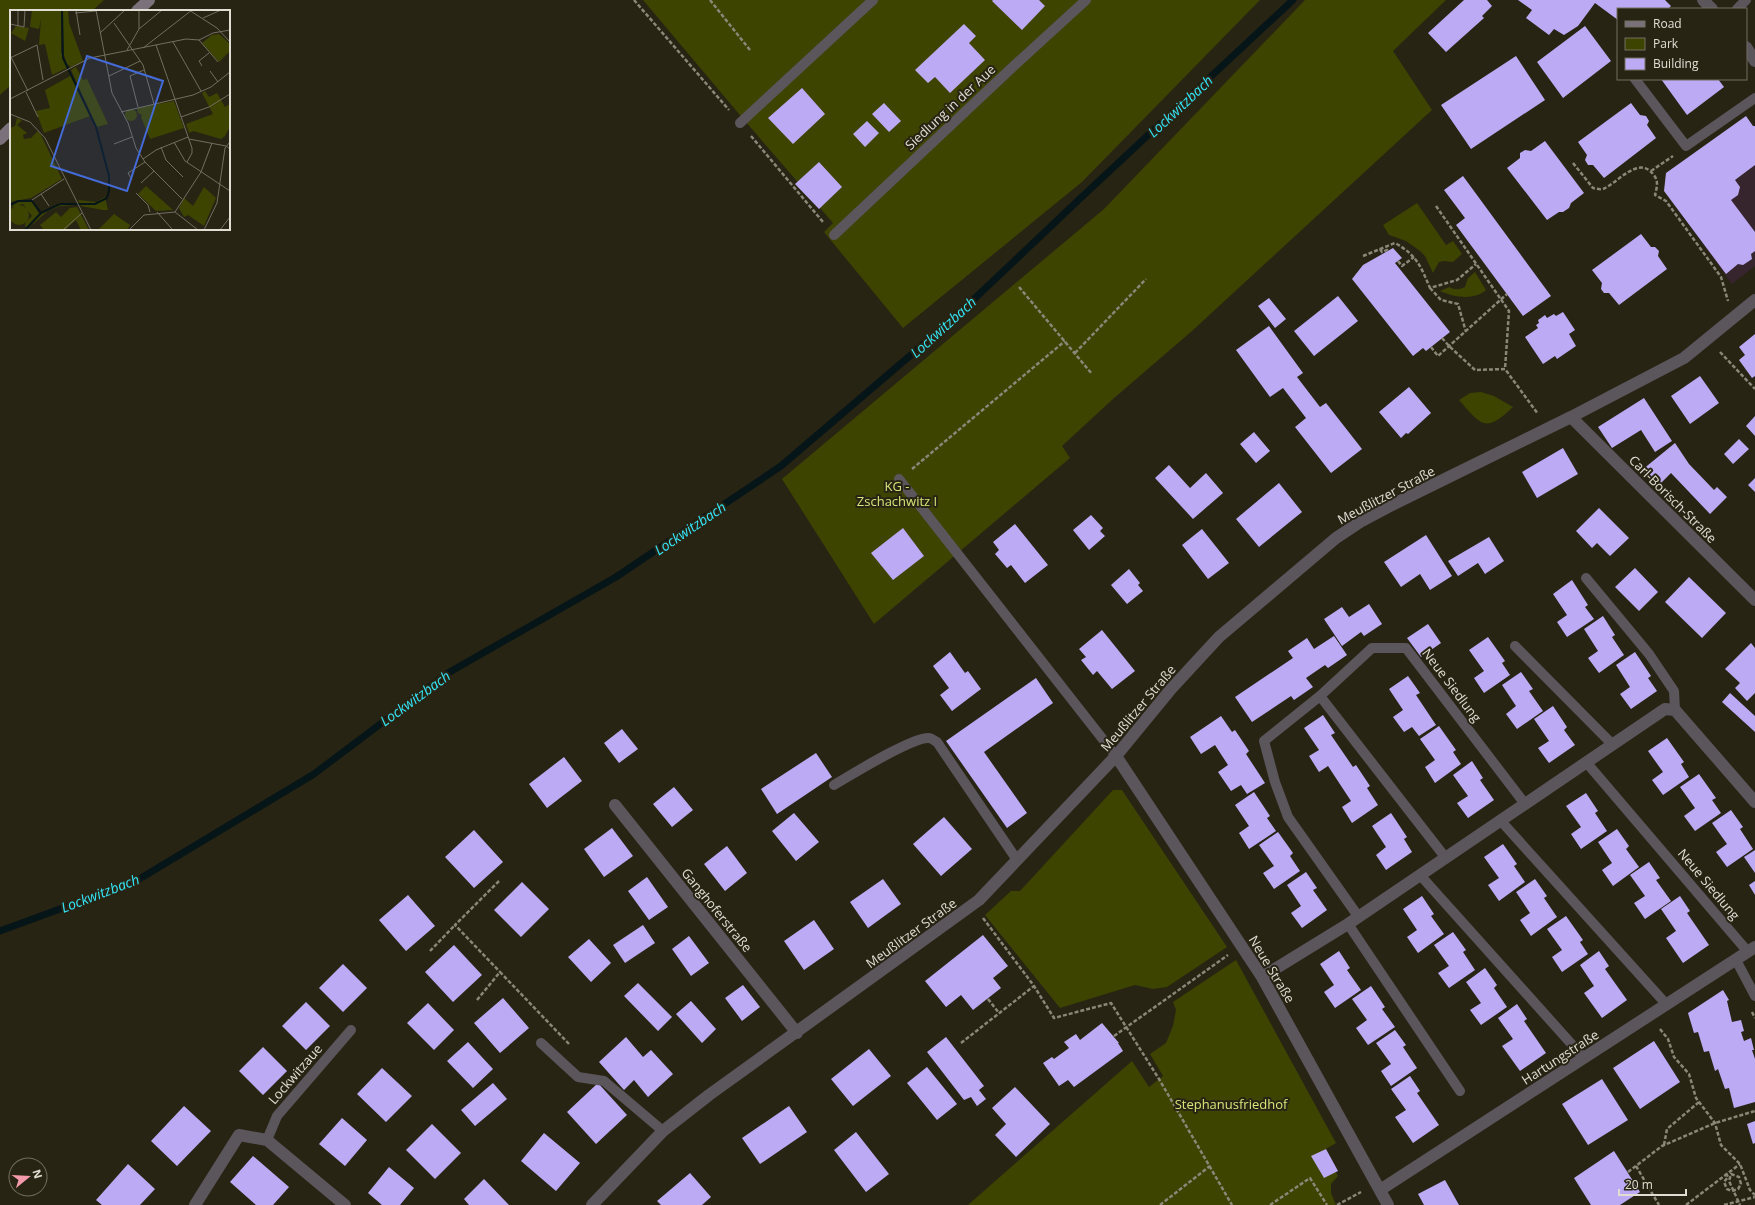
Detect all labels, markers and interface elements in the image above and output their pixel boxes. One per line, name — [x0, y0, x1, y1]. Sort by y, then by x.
legend — [1617, 8, 1747, 80]
inset map — [10, 10, 230, 230]
text: Road — [1653, 15, 1682, 32]
text: Park — [1653, 35, 1679, 52]
text: Building — [1653, 55, 1699, 72]
street label: Siedlung in der Aue — [901, 60, 999, 154]
water label: Lockwitzbach — [1143, 71, 1217, 141]
water label: Lockwitzbach — [906, 292, 980, 362]
street label: Carl-Borisch-Straße — [1625, 451, 1721, 547]
street label: Meußlitzer Straße — [1334, 462, 1438, 528]
park label: KG - Zschachwitz I — [857, 477, 937, 510]
water label: Lockwitzbach — [650, 497, 730, 559]
street label: Neue Siedlung — [1418, 645, 1486, 725]
street label: Meußlitzer Straße — [1096, 661, 1180, 755]
water label: Lockwitzbach — [376, 666, 454, 730]
street label: Neue Siedlung — [1674, 845, 1744, 923]
street label: Ganghoferstraße — [678, 864, 756, 956]
water label: Lockwitzbach — [58, 869, 142, 917]
street label: Meußlitzer Straße — [862, 894, 960, 972]
street label: Neue Straße — [1245, 932, 1299, 1006]
street label: Hartungstraße — [1518, 1025, 1602, 1089]
street label: Lockwitzaue — [264, 1040, 326, 1108]
park label: Stephanusfriedhof — [1175, 1095, 1288, 1113]
north arrow — [8, 1157, 48, 1197]
text: N — [29, 1167, 47, 1180]
scale bar — [1619, 1171, 1686, 1197]
text: 20 m — [1625, 1176, 1653, 1193]

